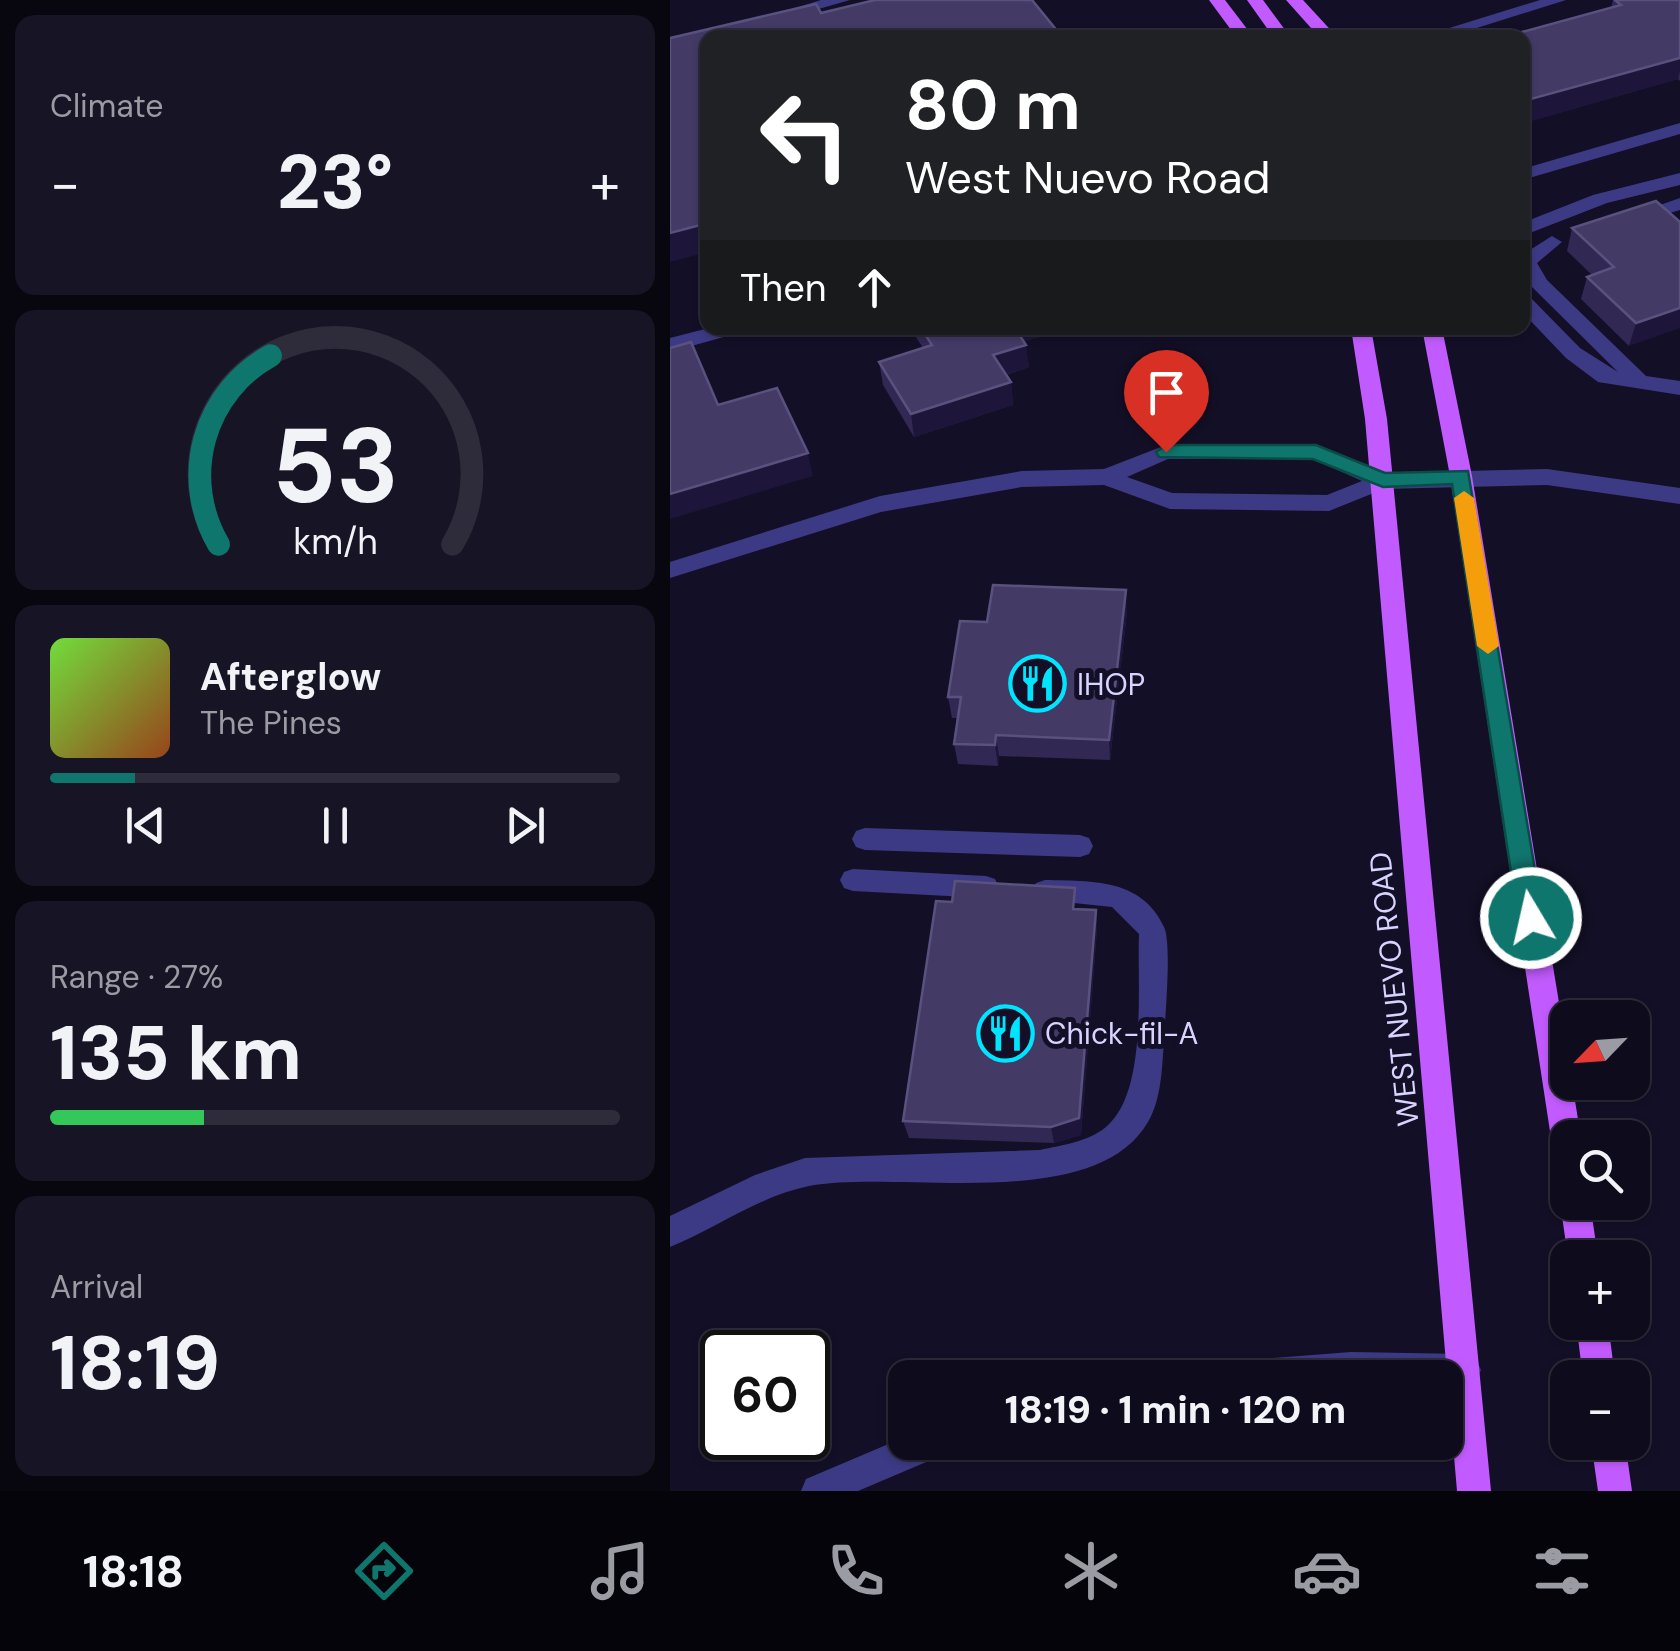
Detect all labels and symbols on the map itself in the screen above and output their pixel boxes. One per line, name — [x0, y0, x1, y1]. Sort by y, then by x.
pin — [1124, 350, 1209, 453]
restaurant icon: IHOP — [1008, 654, 1068, 714]
place label: IHOP — [1077, 665, 1145, 704]
street label: WEST NUEVO ROAD — [1360, 850, 1428, 1128]
position arrow — [1479, 866, 1583, 970]
north arrow — [1550, 1000, 1650, 1100]
restaurant icon: Chick-fil-A — [976, 1003, 1036, 1063]
place label: Chick-fil-A — [1045, 1014, 1198, 1053]
speed limit sign: 60 — [700, 1330, 830, 1460]

